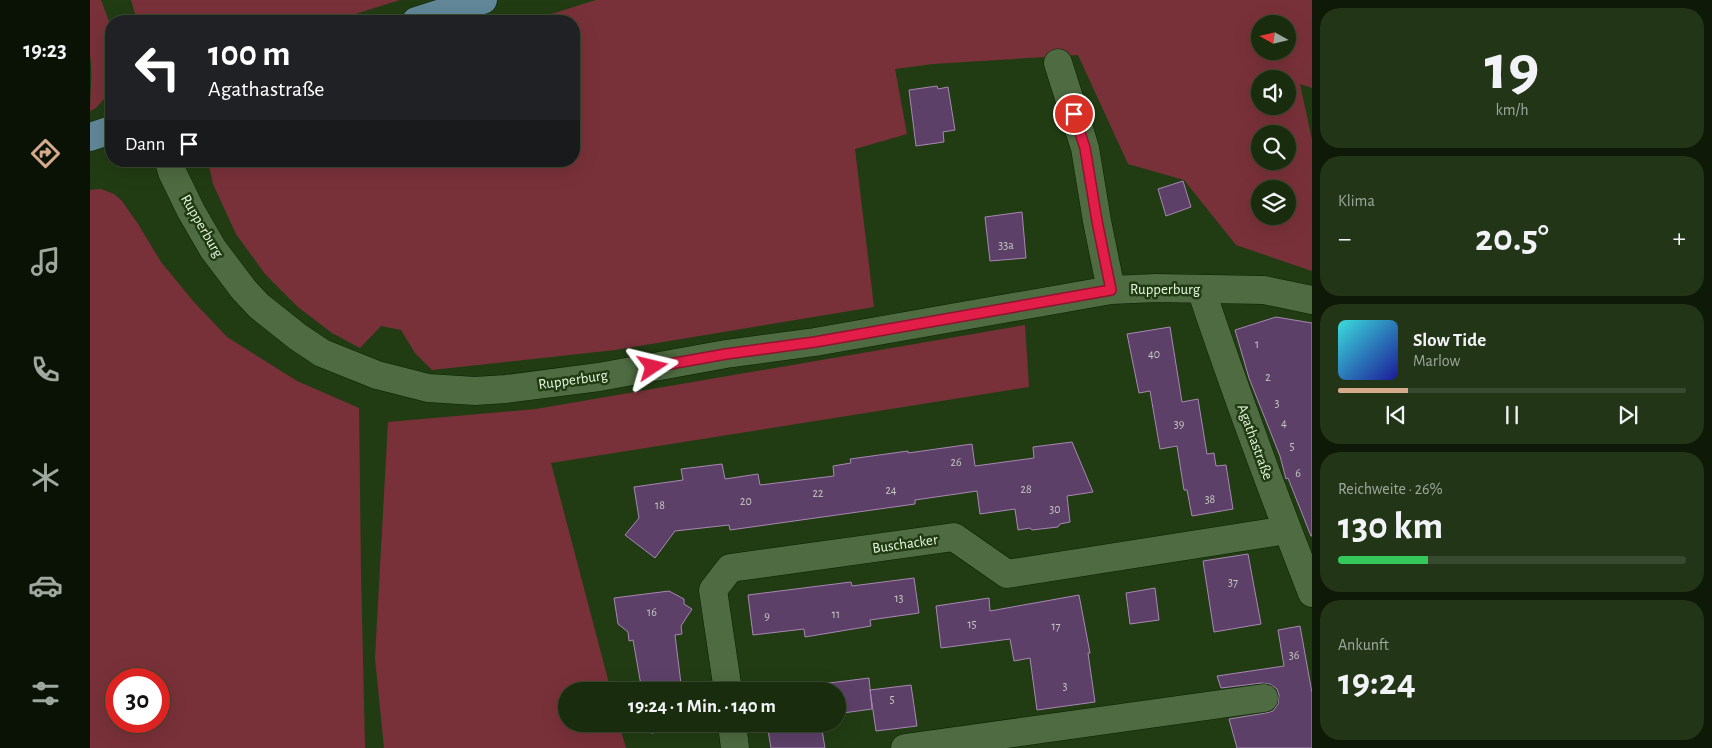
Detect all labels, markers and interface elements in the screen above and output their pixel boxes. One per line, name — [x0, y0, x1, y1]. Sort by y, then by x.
north arrow — [1251, 15, 1296, 60]
map controls — [1251, 15, 1296, 225]
icon: left — [125, 35, 190, 100]
text: 19 — [1485, 36, 1539, 101]
text: 100 m — [208, 37, 291, 72]
text: 19:23 — [23, 39, 67, 61]
button: sound — [1251, 70, 1296, 115]
text: Agathastraße — [208, 78, 324, 100]
pin — [1053, 93, 1095, 135]
icon: arrive — [1060, 100, 1088, 128]
text: km/h — [1495, 102, 1529, 118]
button: search — [1251, 125, 1296, 170]
icon: arrive — [175, 130, 203, 158]
text: Dann — [125, 135, 165, 154]
icon: directions — [28, 136, 63, 171]
button: layers — [1251, 180, 1296, 225]
street label: Rupperburg — [178, 192, 226, 261]
text: Klima — [1338, 193, 1375, 209]
text: 20.5° — [1475, 220, 1549, 258]
text: − — [1338, 225, 1351, 253]
text: + — [1673, 225, 1686, 253]
house number: 33a — [998, 239, 1014, 251]
icon: music — [28, 244, 63, 279]
street label: Rupperburg — [1130, 282, 1201, 297]
text: Slow Tide — [1413, 331, 1486, 350]
house number: 1 — [1255, 338, 1259, 350]
position arrow — [626, 340, 678, 392]
house number: 40 — [1148, 348, 1160, 360]
icon: phone — [28, 352, 63, 387]
text: Marlow — [1413, 353, 1460, 369]
street label: Rupperburg — [537, 368, 609, 392]
house number: 2 — [1265, 371, 1271, 383]
house number: 3 — [1275, 397, 1280, 409]
icon: previous — [1382, 401, 1410, 429]
icon: pause — [1498, 401, 1526, 429]
icon: next — [1614, 401, 1642, 429]
street label: Agathastraße — [1234, 402, 1276, 482]
house number: 4 — [1281, 417, 1287, 429]
house number: 39 — [1174, 418, 1185, 430]
house number: 5 — [1289, 440, 1295, 452]
house number: 26 — [950, 456, 962, 468]
icon: climate — [28, 460, 63, 495]
house number: 6 — [1295, 467, 1301, 479]
text: Reichweite · 26% — [1338, 481, 1443, 497]
house number: 28 — [1020, 483, 1032, 495]
house number: 24 — [885, 484, 897, 496]
house number: 22 — [813, 487, 824, 499]
house number: 38 — [1205, 493, 1216, 505]
house number: 20 — [740, 495, 752, 507]
house number: 18 — [655, 499, 665, 511]
house number: 30 — [1049, 503, 1061, 515]
text: 130 km — [1338, 508, 1443, 546]
street label: Buschacker — [871, 532, 939, 556]
icon: car — [28, 568, 63, 603]
house number: 37 — [1228, 576, 1238, 588]
house number: 13 — [894, 592, 904, 604]
house number: 16 — [647, 606, 657, 618]
house number: 11 — [832, 608, 840, 620]
house number: 9 — [764, 610, 770, 622]
house number: 15 — [967, 618, 977, 630]
house number: 17 — [1051, 620, 1061, 632]
text: Ankunft — [1338, 637, 1389, 653]
house number: 36 — [1289, 649, 1300, 661]
text: 19:24 — [1338, 664, 1416, 702]
speed limit sign: 30 — [105, 668, 170, 733]
icon: filters — [28, 676, 63, 711]
house number: 3 — [1063, 680, 1068, 692]
house number: 5 — [889, 693, 895, 705]
text: 19:24 · 1 Min. · 140 m — [628, 697, 776, 716]

